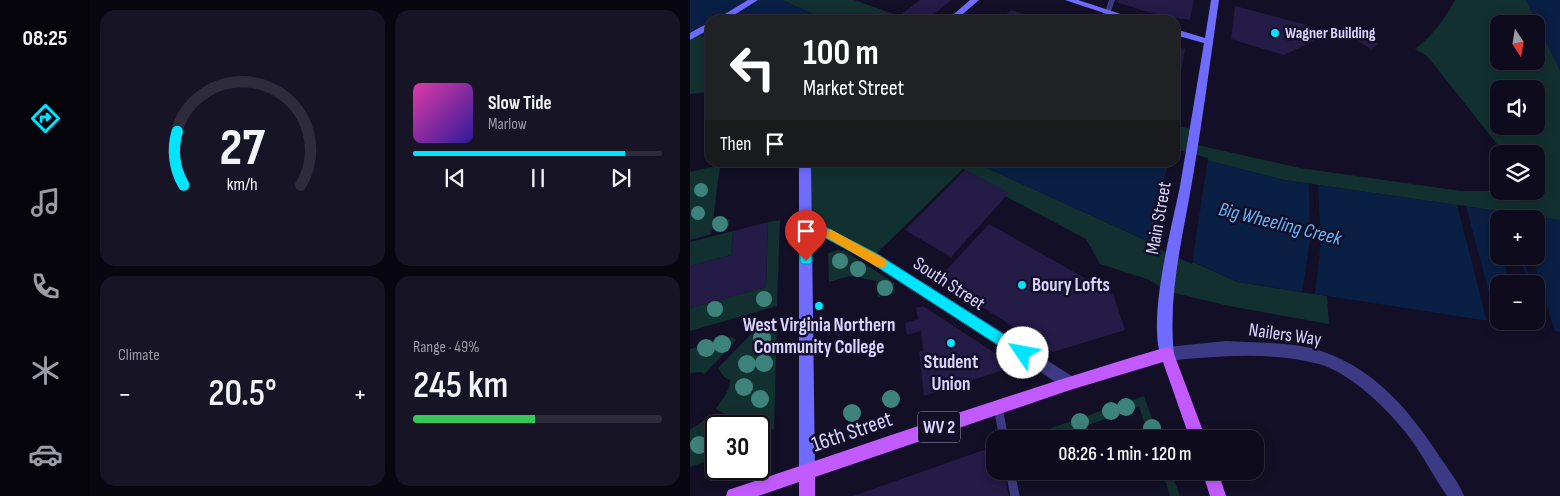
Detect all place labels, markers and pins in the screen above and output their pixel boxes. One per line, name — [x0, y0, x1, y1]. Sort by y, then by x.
place label: Wagner Building — [1285, 24, 1376, 43]
marker: Wagner Building — [1269, 27, 1281, 39]
pin — [785, 210, 827, 261]
place label: Boury Lofts — [1032, 274, 1110, 297]
marker: Boury Lofts — [1016, 279, 1028, 291]
marker: West Virginia Northern Community College — [813, 300, 825, 312]
place label: West Virginia Northern Community College — [743, 314, 895, 359]
marker: Student Union — [945, 337, 957, 349]
place label: Student Union — [924, 351, 978, 396]

